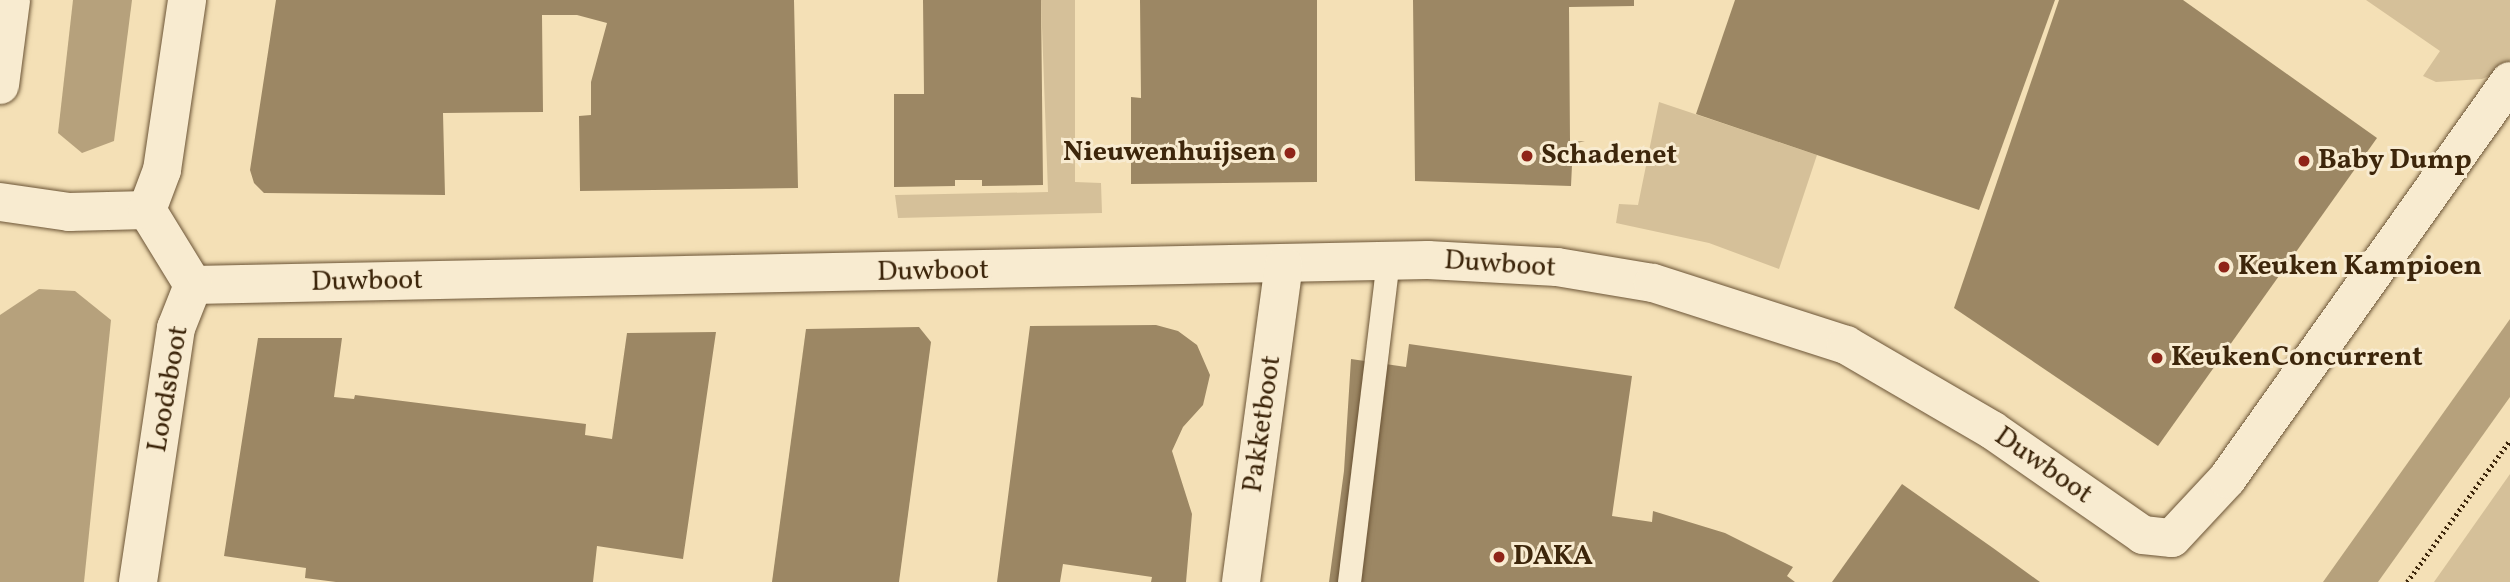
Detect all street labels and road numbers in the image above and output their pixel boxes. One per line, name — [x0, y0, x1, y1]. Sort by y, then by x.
street label: Duwboot — [1443, 244, 1557, 286]
street label: Duwboot — [877, 254, 989, 290]
street label: Duwboot — [311, 264, 423, 300]
street label: Loodsboot — [141, 323, 197, 455]
street label: Pakketboot — [1237, 353, 1289, 495]
street label: Duwboot — [1987, 420, 2099, 512]

